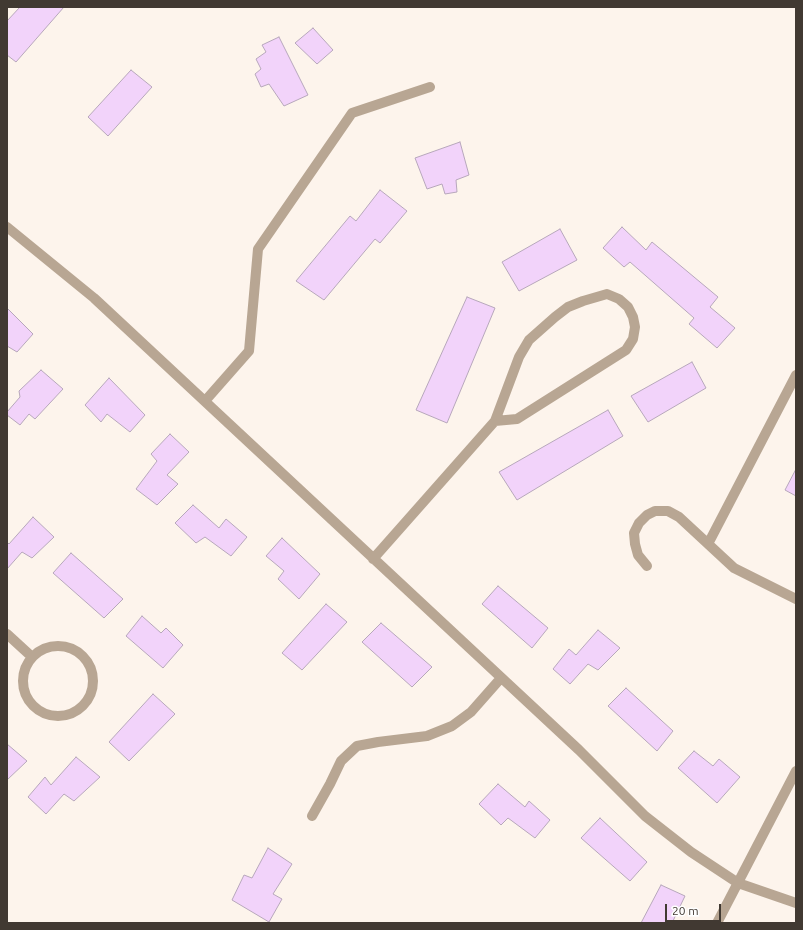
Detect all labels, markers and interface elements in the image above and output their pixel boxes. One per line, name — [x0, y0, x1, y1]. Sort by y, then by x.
scale bar — [667, 896, 723, 922]
text: 20 m — [672, 904, 699, 917]

